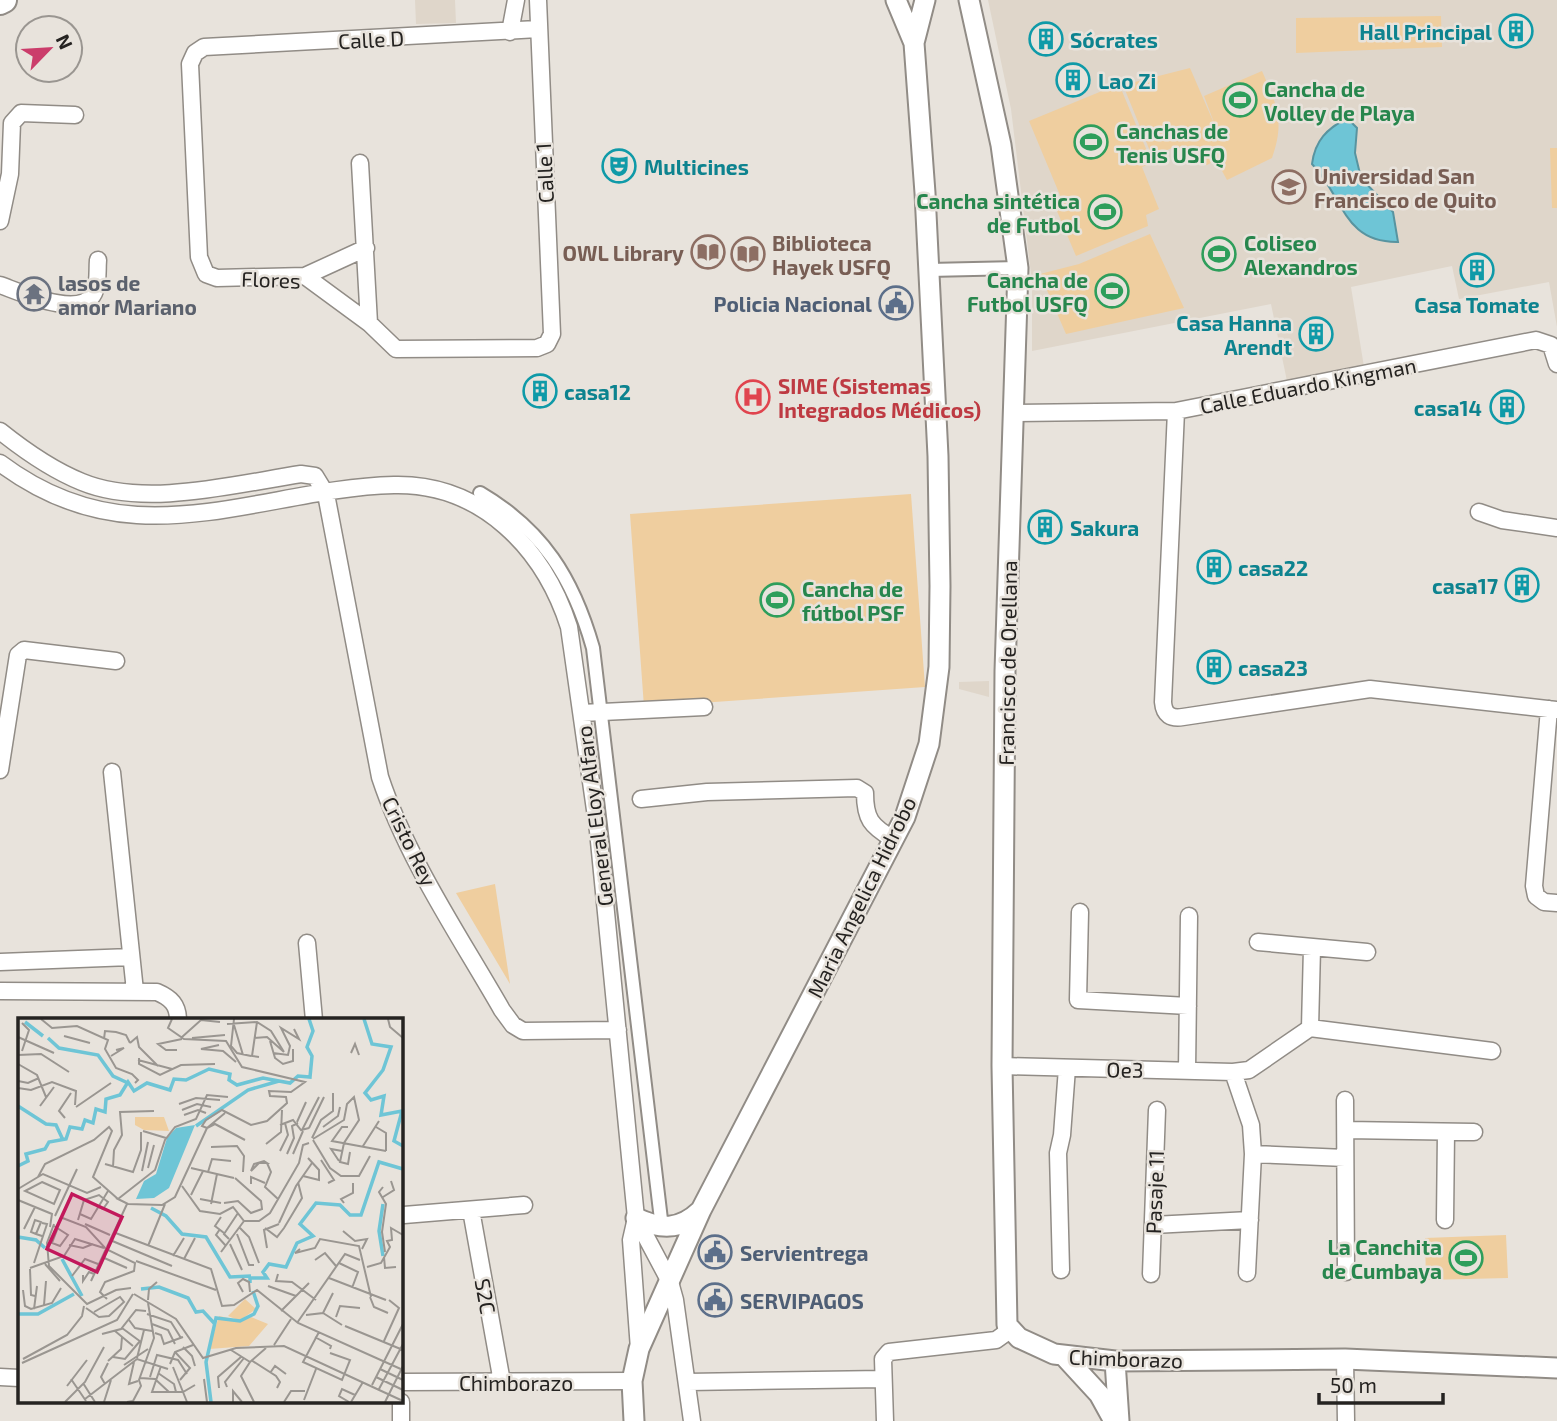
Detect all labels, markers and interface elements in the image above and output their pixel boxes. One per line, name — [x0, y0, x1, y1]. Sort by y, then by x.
building icon: Hall Principal — [1497, 12, 1535, 50]
north arrow — [14, 14, 84, 84]
place label: Hall Principal — [1359, 19, 1492, 44]
building icon: Sócrates — [1027, 20, 1065, 58]
street label: Calle D — [337, 25, 405, 53]
place label: Sócrates — [1070, 27, 1158, 52]
text: N — [52, 31, 78, 53]
building icon: Lao Zi — [1054, 61, 1092, 99]
place label: Lao Zi — [1098, 68, 1156, 93]
place label: Cancha de Volley de Playa — [1264, 76, 1415, 126]
sports icon: Cancha de Volley de Playa — [1221, 81, 1259, 119]
place label: Canchas de Tenis USFQ — [1116, 118, 1228, 168]
sports icon: Canchas de Tenis USFQ — [1072, 123, 1110, 161]
street label: Calle 1 — [530, 142, 558, 204]
theatre icon: Multicines — [600, 147, 638, 185]
place label: Multicines — [644, 154, 749, 179]
place label: Universidad San Francisco de Quito — [1314, 163, 1497, 213]
school or university icon: Universidad San Francisco de Quito — [1270, 168, 1308, 206]
place label: Cancha sintética de Futbol — [916, 188, 1080, 237]
sports icon: Cancha sintética de Futbol — [1086, 193, 1124, 231]
place label: Biblioteca Hayek USFQ — [772, 230, 891, 280]
place label: Coliseo Alexandros — [1244, 230, 1358, 279]
library icon: OWL Library — [689, 233, 727, 271]
library icon: Biblioteca Hayek USFQ — [729, 235, 767, 273]
sports icon: Coliseo Alexandros — [1200, 235, 1238, 273]
place label: OWL Library — [563, 240, 684, 266]
building icon: Casa Tomate — [1458, 251, 1496, 289]
street label: Flores — [241, 265, 301, 293]
place label: Cancha de Futbol USFQ — [967, 267, 1088, 317]
place label: lasos de amor Mariano — [58, 270, 197, 319]
sports icon: Cancha de Futbol USFQ — [1093, 272, 1131, 310]
temple icon: lasos de amor Mariano — [15, 275, 53, 313]
public building icon: Policia Nacional — [877, 284, 915, 322]
place label: Policia Nacional — [714, 291, 872, 316]
place label: Casa Tomate — [1414, 292, 1540, 317]
place label: Casa Hanna Arendt — [1176, 310, 1292, 359]
building icon: Casa Hanna Arendt — [1297, 315, 1335, 353]
street label: Calle Eduardo Kingman — [1198, 352, 1418, 418]
building icon: casa12 — [521, 372, 559, 410]
place label: SIME (Sistemas Integrados Médicos) — [778, 373, 981, 422]
hospital icon: SIME (Sistemas Integrados Médicos) — [734, 378, 772, 416]
place label: casa12 — [564, 379, 631, 404]
building icon: casa14 — [1488, 388, 1526, 426]
place label: casa14 — [1414, 395, 1482, 420]
building icon: Sakura — [1026, 508, 1064, 546]
place label: Sakura — [1070, 515, 1139, 540]
building icon: casa22 — [1195, 548, 1233, 586]
place label: casa22 — [1238, 555, 1308, 580]
street label: Francisco de Orellana — [993, 560, 1021, 766]
building icon: casa17 — [1503, 566, 1541, 604]
place label: casa17 — [1432, 573, 1498, 598]
place label: Cancha de fútbol PSF — [802, 576, 905, 625]
sports icon: Cancha de fútbol PSF — [758, 581, 796, 619]
building icon: casa23 — [1195, 648, 1233, 686]
place label: casa23 — [1238, 655, 1308, 680]
street label: General Eloy Alfaro — [571, 724, 617, 908]
street label: Cristo Rey — [378, 792, 442, 890]
street label: Maria Angelica Hidrobo — [801, 792, 921, 1002]
inset map — [18, 1018, 402, 1404]
street label: Oe3 — [1106, 1056, 1144, 1082]
street label: Pasaje 11 — [1140, 1150, 1169, 1234]
public building icon: Servientrega — [696, 1233, 734, 1271]
place label: La Canchita de Cumbaya — [1322, 1234, 1442, 1284]
sports icon: La Canchita de Cumbaya — [1447, 1239, 1485, 1277]
place label: Servientrega — [740, 1240, 869, 1265]
street label: S2C — [471, 1276, 501, 1316]
public building icon: SERVIPAGOS — [696, 1281, 734, 1319]
place label: SERVIPAGOS — [740, 1288, 864, 1313]
street label: Chimborazo — [1068, 1344, 1184, 1372]
scale bar — [1319, 1362, 1443, 1406]
street label: Chimborazo — [459, 1370, 573, 1395]
text: 50 m — [1330, 1372, 1377, 1397]

